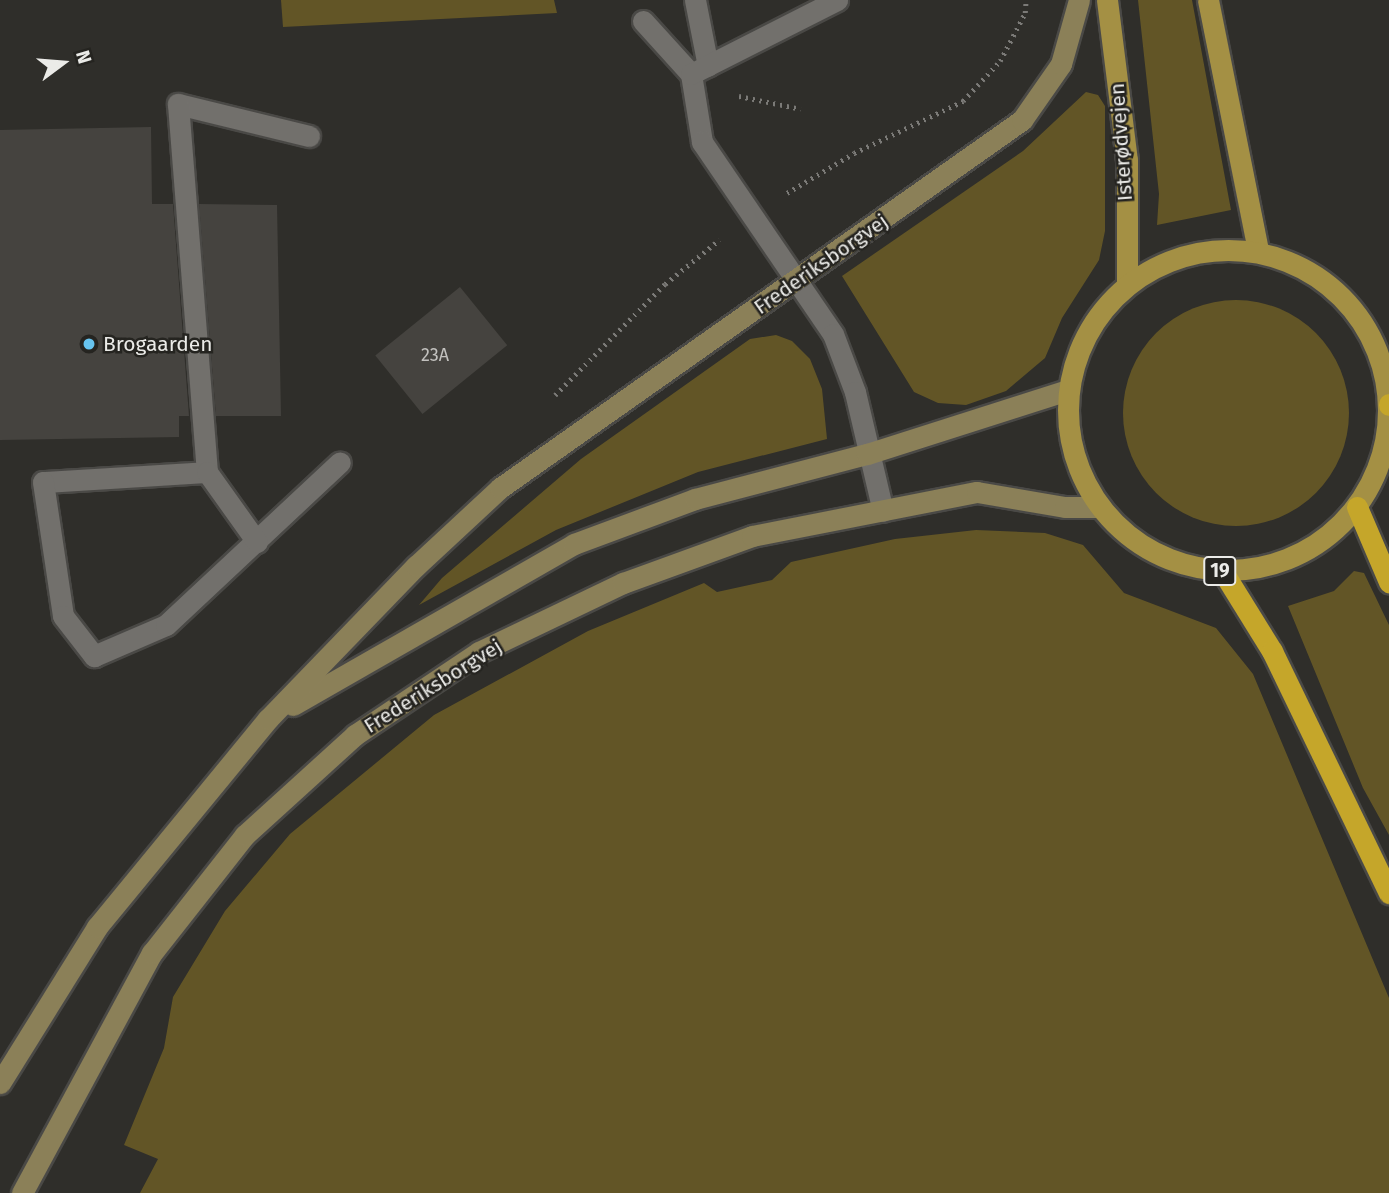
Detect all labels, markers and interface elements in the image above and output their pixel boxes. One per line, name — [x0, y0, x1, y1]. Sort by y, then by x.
north arrow — [28, 28, 98, 98]
text: N — [71, 48, 96, 66]
street label: Isterødvejen — [1104, 82, 1138, 202]
street label: Frederiksborgvej — [749, 208, 893, 320]
place label: Brogaarden — [103, 331, 213, 357]
marker: Brogaarden — [81, 336, 97, 352]
house number: 23A — [421, 344, 449, 366]
road number: 19 — [1202, 556, 1238, 586]
street label: Frederiksborgvej — [359, 633, 507, 739]

